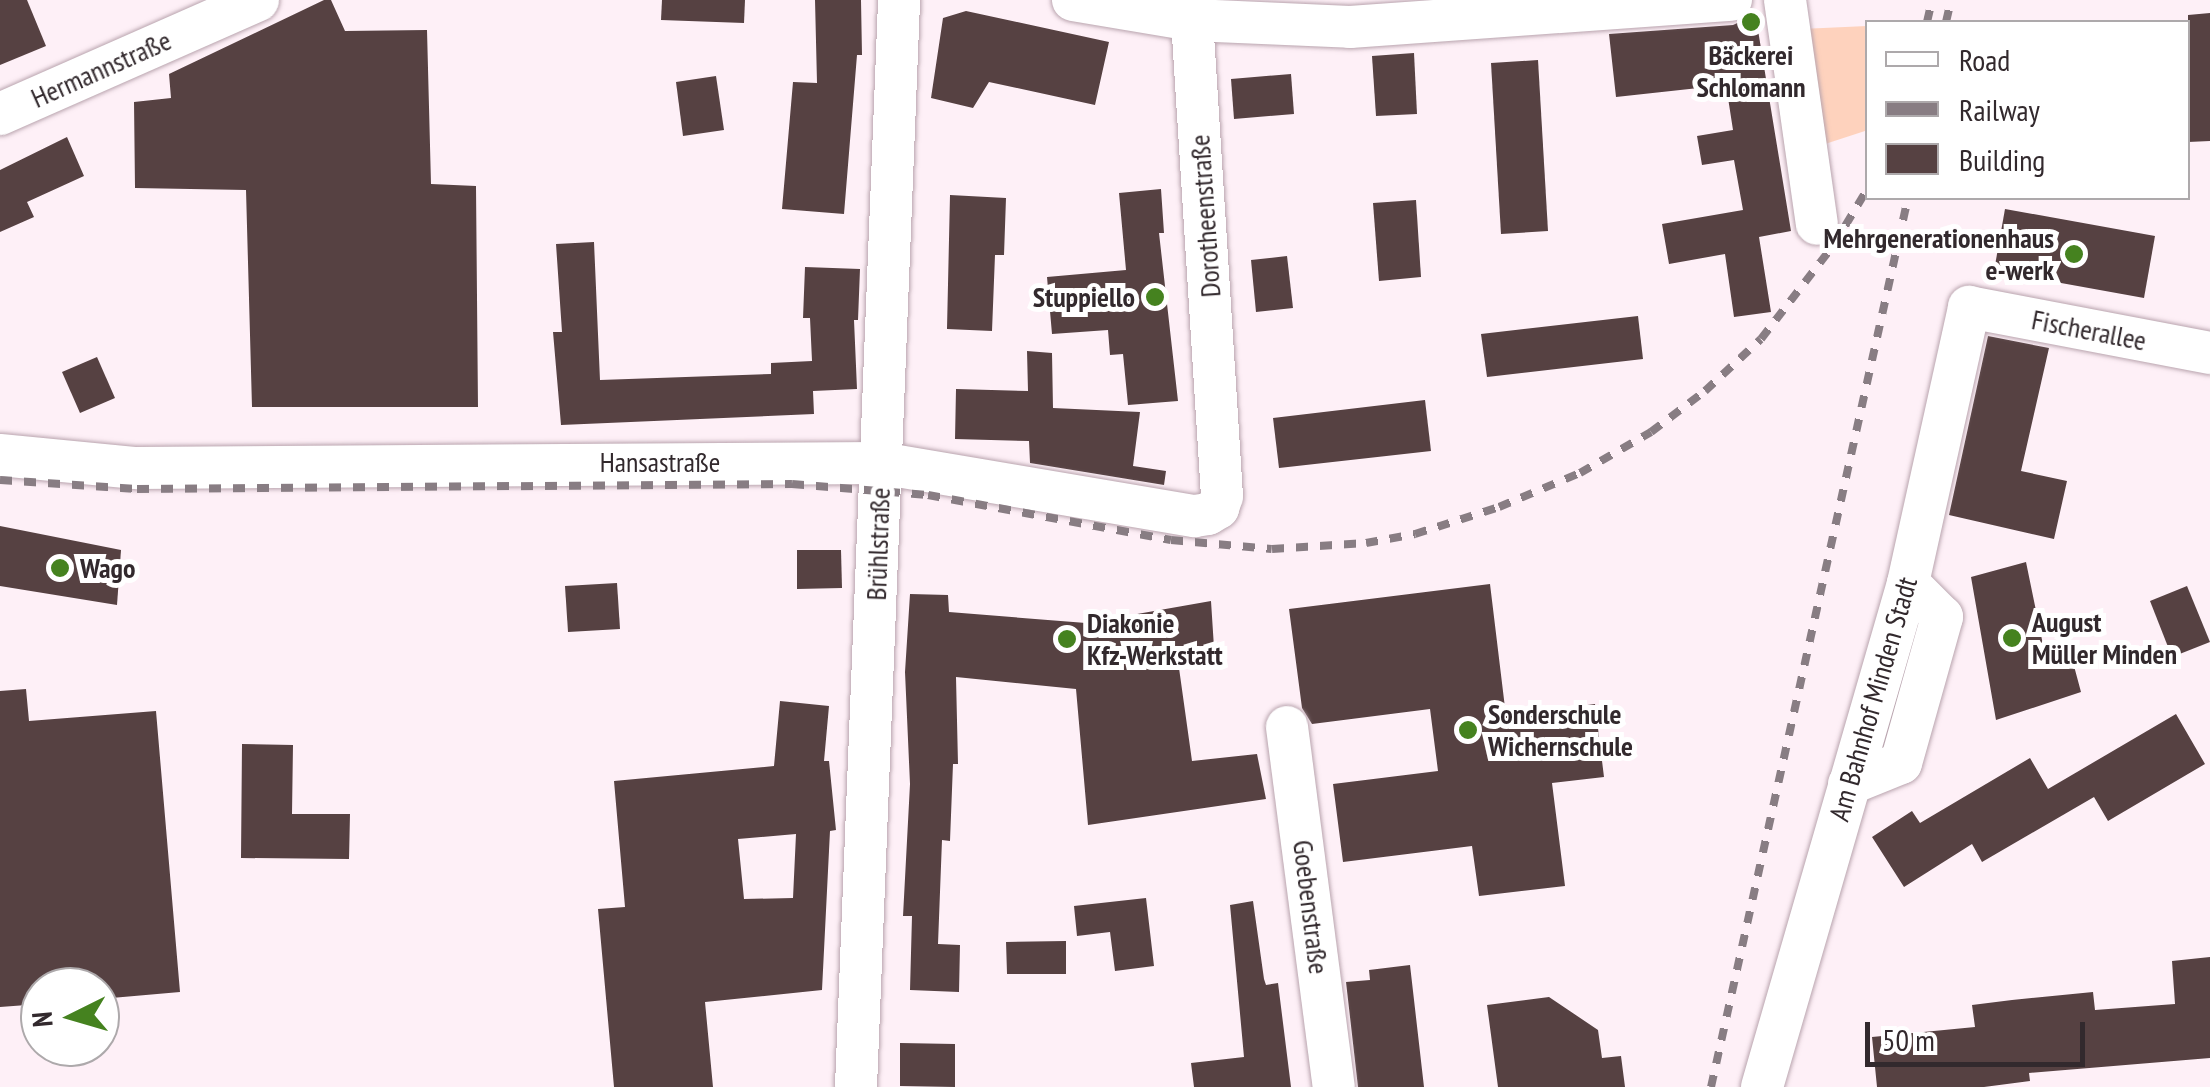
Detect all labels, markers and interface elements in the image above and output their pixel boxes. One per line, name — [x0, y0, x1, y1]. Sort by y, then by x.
marker: Bäckerei Schlomann — [1740, 11, 1762, 33]
legend — [1865, 20, 2190, 200]
street label: Hermannstraße — [26, 23, 176, 115]
place label: Bäckerei Schlomann — [1696, 38, 1806, 104]
text: Road — [1959, 40, 2010, 79]
text: Railway — [1959, 90, 2040, 129]
street label: Dorotheenstraße — [1183, 134, 1227, 298]
text: Building — [1959, 140, 2045, 179]
place label: Mehrgenerationenhaus e-werk — [1823, 221, 2054, 287]
marker: Mehrgenerationenhaus e-werk — [2063, 243, 2085, 265]
place label: Stuppiello — [1033, 280, 1135, 314]
marker: Stuppiello — [1144, 286, 1166, 308]
street label: Fischerallee — [2029, 302, 2149, 358]
street label: Hansastraße — [600, 445, 720, 479]
street label: Brühlstraße — [859, 487, 897, 601]
place label: Wago — [80, 551, 135, 585]
marker: Wago — [49, 557, 71, 579]
street label: Am Bahnhof Minden Stadt — [1822, 573, 1924, 825]
place label: August Müller Minden — [2032, 605, 2177, 671]
place label: Diakonie Kfz-Werkstatt — [1087, 606, 1223, 672]
marker: August Müller Minden — [2001, 627, 2023, 649]
marker: Diakonie Kfz-Werkstatt — [1056, 628, 1078, 650]
place label: Sonderschule Wichernschule — [1488, 697, 1633, 763]
marker: Sonderschule Wichernschule — [1457, 719, 1479, 741]
street label: Goebenstraße — [1286, 838, 1336, 976]
north arrow — [20, 967, 120, 1067]
scale bar — [1870, 1002, 2090, 1064]
text: N — [23, 1010, 61, 1029]
text: 50 m — [1882, 1020, 1935, 1059]

